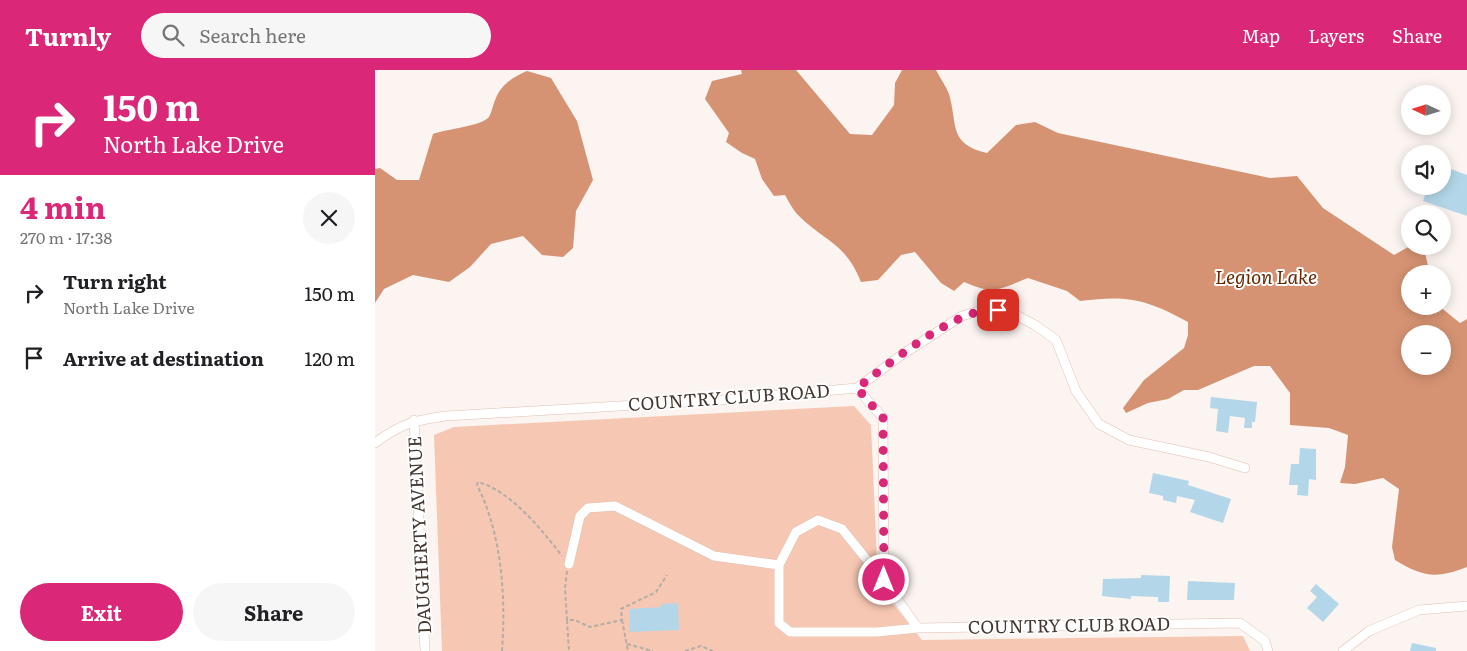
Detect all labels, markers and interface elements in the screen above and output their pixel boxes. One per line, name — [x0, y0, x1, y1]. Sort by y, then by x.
search box — [141, 13, 491, 58]
text: Turnly — [25, 18, 111, 53]
icon: search — [159, 21, 187, 49]
text: Search here — [199, 21, 306, 49]
text: Map — [1242, 22, 1280, 49]
text: Layers — [1308, 22, 1364, 49]
text: Share — [1392, 22, 1442, 49]
text: 150 m — [103, 80, 200, 132]
north arrow — [1401, 85, 1451, 135]
map controls — [1401, 85, 1451, 375]
icon: right — [20, 90, 85, 155]
text: North Lake Drive — [103, 127, 284, 160]
button: sound — [1401, 145, 1451, 195]
text: 4 min — [20, 184, 106, 228]
button: close — [303, 192, 355, 244]
button: search — [1401, 205, 1451, 255]
text: 270 m · 17:38 — [20, 225, 112, 249]
water label: Legion Lake — [1215, 262, 1317, 290]
button: + — [1401, 265, 1451, 315]
text: Turn right — [63, 267, 167, 295]
icon: right — [20, 279, 48, 307]
text: 150 m — [304, 279, 355, 307]
pin — [977, 289, 1019, 331]
text: North Lake Drive — [63, 295, 195, 319]
icon: arrive — [984, 296, 1012, 324]
button: − — [1401, 325, 1451, 375]
icon: arrive — [20, 344, 48, 372]
text: Arrive at destination — [63, 344, 264, 372]
text: 120 m — [304, 344, 355, 372]
street label: COUNTRY CLUB ROAD — [627, 376, 831, 417]
street label: DAUGHERTY AVENUE — [400, 435, 437, 635]
position arrow — [857, 553, 909, 605]
button: Exit — [20, 583, 183, 641]
button: Share — [193, 583, 355, 641]
street label: COUNTRY CLUB ROAD — [968, 609, 1170, 640]

